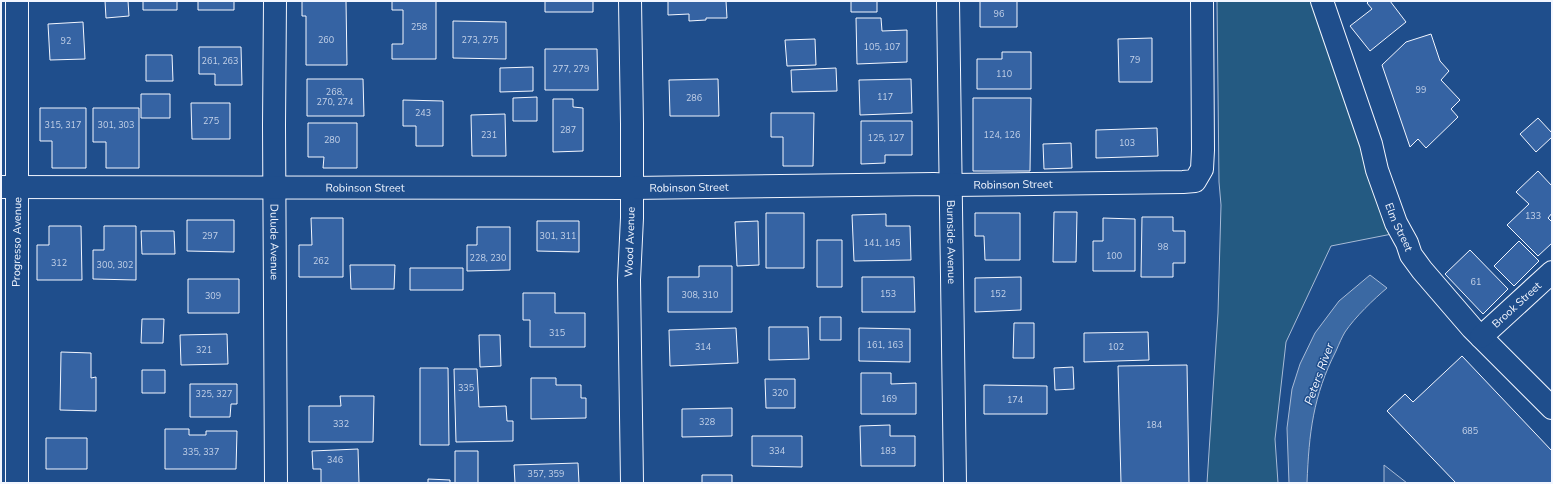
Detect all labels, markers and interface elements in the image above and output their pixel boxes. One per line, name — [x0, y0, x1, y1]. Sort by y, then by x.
house number: 96 — [994, 8, 1004, 20]
house number: 258 — [411, 21, 427, 33]
house number: 260 — [318, 34, 334, 46]
house number: 273, 275 — [462, 34, 498, 46]
house number: 92 — [61, 35, 71, 47]
house number: 105, 107 — [864, 41, 900, 53]
house number: 79 — [1130, 54, 1140, 66]
house number: 261, 263 — [202, 55, 238, 67]
house number: 277, 279 — [553, 63, 589, 75]
house number: 110 — [996, 68, 1012, 80]
house number: 99 — [1416, 84, 1426, 96]
house number: 268, 270, 274 — [317, 86, 354, 108]
house number: 117 — [877, 91, 893, 103]
house number: 286 — [686, 92, 702, 104]
house number: 243 — [415, 107, 431, 119]
house number: 275 — [203, 115, 219, 127]
house number: 315, 317 — [45, 119, 81, 131]
house number: 301, 303 — [98, 119, 134, 131]
house number: 287 — [560, 124, 576, 136]
house number: 231 — [481, 129, 497, 141]
house number: 124, 126 — [984, 129, 1020, 141]
house number: 125, 127 — [868, 132, 904, 144]
house number: 280 — [324, 134, 340, 146]
house number: 103 — [1119, 137, 1135, 149]
street label: Robinson Street — [973, 176, 1053, 192]
street label: Robinson Street — [649, 179, 729, 195]
street label: Robinson Street — [325, 180, 405, 195]
street label: Progresso Avenue — [9, 197, 25, 287]
street label: Burnside Avenue — [943, 200, 960, 284]
street label: Elm Street — [1382, 201, 1417, 253]
street label: Dulude Avenue — [267, 204, 282, 280]
street label: Wood Avenue — [621, 206, 639, 277]
house number: 133 — [1525, 210, 1541, 222]
house number: 297 — [202, 230, 218, 242]
house number: 301, 311 — [540, 230, 576, 242]
house number: 141, 145 — [864, 237, 900, 249]
house number: 98 — [1158, 241, 1168, 253]
house number: 100 — [1106, 250, 1122, 262]
house number: 228, 230 — [470, 252, 506, 264]
house number: 262 — [313, 255, 329, 267]
house number: 312 — [51, 257, 67, 269]
house number: 300, 302 — [97, 259, 133, 271]
house number: 61 — [1471, 276, 1481, 288]
street label: Brook Street — [1488, 278, 1544, 331]
house number: 153 — [880, 288, 896, 300]
house number: 152 — [990, 288, 1006, 300]
house number: 308, 310 — [682, 289, 718, 301]
house number: 309 — [205, 290, 221, 302]
house number: 315 — [549, 327, 565, 339]
house number: 161, 163 — [867, 339, 903, 351]
water label: Peters River — [1300, 340, 1338, 407]
house number: 314 — [695, 341, 712, 353]
house number: 102 — [1108, 341, 1124, 353]
house number: 321 — [196, 344, 212, 356]
house number: 335 — [458, 382, 474, 394]
house number: 320 — [772, 387, 788, 399]
house number: 325, 327 — [196, 388, 232, 400]
house number: 169 — [881, 393, 897, 405]
house number: 174 — [1007, 394, 1024, 406]
house number: 328 — [699, 416, 715, 428]
house number: 332 — [333, 418, 349, 430]
house number: 184 — [1146, 419, 1163, 431]
house number: 685 — [1462, 425, 1478, 437]
house number: 334 — [769, 445, 786, 457]
house number: 183 — [880, 445, 896, 457]
house number: 335, 337 — [183, 446, 219, 458]
house number: 346 — [327, 454, 343, 466]
house number: 357, 359 — [528, 468, 564, 480]

